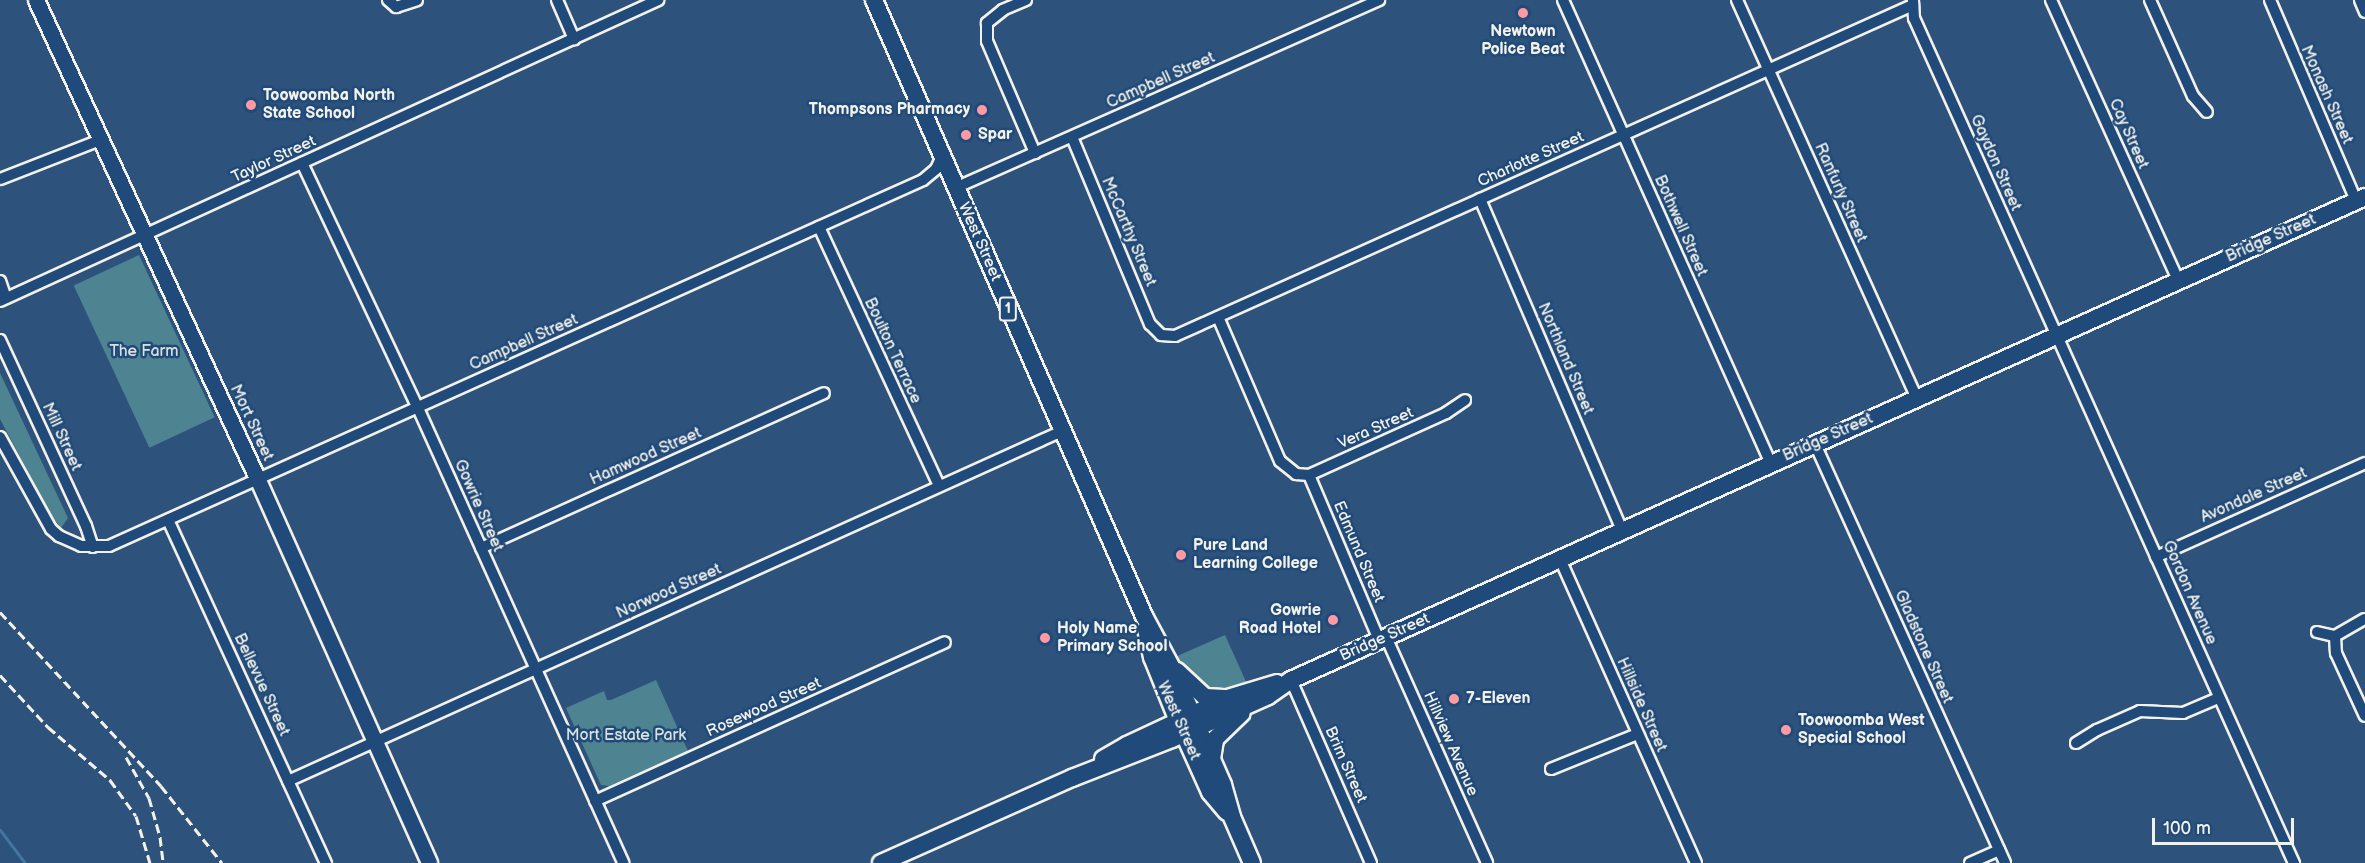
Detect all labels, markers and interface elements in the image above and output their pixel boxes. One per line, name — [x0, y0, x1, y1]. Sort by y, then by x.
marker: Newtown Police Beat — [1516, 6, 1530, 20]
place label: Newtown Police Beat — [1481, 22, 1565, 60]
street label: Monash Street — [2296, 43, 2356, 147]
street label: Campbell Street — [1104, 48, 1218, 114]
place label: Toowoomba North State School — [263, 86, 395, 124]
street label: Cay Street — [2104, 95, 2152, 173]
marker: Toowoomba North State School — [244, 98, 258, 112]
place label: Thompsons Pharmacy — [809, 100, 970, 120]
marker: Thompsons Pharmacy — [975, 103, 989, 117]
street label: Gaydon Street — [1965, 112, 2025, 214]
place label: Spar — [978, 125, 1012, 145]
marker: Spar — [959, 128, 973, 142]
street label: Charlotte Street — [1475, 128, 1587, 192]
street label: Taylor Street — [229, 132, 319, 188]
street label: Ranfurly Street — [1809, 140, 1871, 246]
street label: Bothwell Street — [1649, 172, 1711, 280]
street label: McCarthy Street — [1096, 174, 1160, 290]
street label: West Street — [953, 200, 1005, 284]
street label: Bridge Street — [2223, 211, 2319, 267]
street label: Boulton Terrace — [859, 295, 925, 407]
road number: 1 — [998, 297, 1018, 321]
street label: Northland Street — [1533, 300, 1597, 418]
street label: Campbell Street — [467, 310, 581, 376]
park label: The Farm — [110, 342, 178, 362]
street label: Mort Street — [225, 382, 277, 464]
street label: Mill Street — [37, 400, 85, 474]
street label: Vera Street — [1335, 404, 1417, 454]
street label: Bridge Street — [1780, 410, 1876, 466]
street label: Hamwood Street — [587, 424, 705, 490]
street label: Gowrie Street — [449, 457, 507, 555]
street label: Avondale Street — [2198, 464, 2310, 528]
street label: Edmund Street — [1328, 498, 1388, 606]
place label: Pure Land Learning College — [1193, 536, 1318, 574]
street label: Gordon Avenue — [2157, 538, 2221, 648]
marker: Pure Land Learning College — [1174, 548, 1188, 562]
street label: Norwood Street — [613, 560, 725, 624]
street label: Gladstone Street — [1889, 587, 1957, 707]
place label: Gowrie Road Hotel — [1239, 601, 1321, 639]
street label: Bridge Street — [1337, 610, 1433, 666]
marker: Gowrie Road Hotel — [1326, 613, 1340, 627]
place label: Holy Name Primary School — [1057, 619, 1168, 657]
street label: Bellevue Street — [229, 631, 293, 739]
marker: Holy Name Primary School — [1038, 631, 1052, 645]
street label: Hillside Street — [1612, 655, 1670, 755]
street label: Rosewood Street — [703, 674, 825, 742]
street label: West Street — [1152, 679, 1204, 763]
street label: Hillview Avenue — [1418, 689, 1482, 799]
place label: 7-Eleven — [1466, 689, 1530, 709]
marker: 7-Eleven — [1447, 692, 1461, 706]
place label: Toowoomba West Special School — [1798, 711, 1925, 749]
marker: Toowoomba West Special School — [1779, 723, 1793, 737]
street label: Brim Street — [1320, 724, 1370, 806]
park label: Mort Estate Park — [566, 726, 686, 746]
scale bar — [2155, 806, 2298, 844]
text: 100 m — [2163, 818, 2211, 839]

